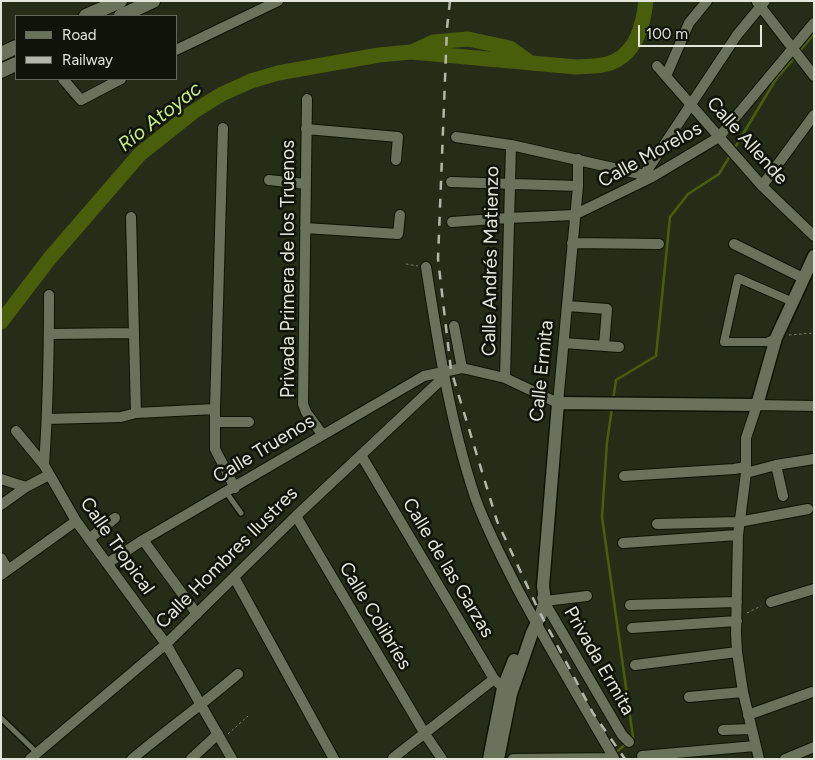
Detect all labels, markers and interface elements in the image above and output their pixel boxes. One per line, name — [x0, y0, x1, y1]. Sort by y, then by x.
legend — [15, 15, 178, 80]
scale bar — [640, 15, 764, 47]
text: 100 m — [646, 25, 688, 43]
text: Road — [62, 26, 97, 44]
text: Railway — [62, 51, 113, 69]
water label: Río Atoyac — [113, 77, 207, 157]
street label: Calle Allende — [702, 92, 792, 190]
street label: Calle Morelos — [594, 117, 706, 193]
street label: Privada Primera de los Truenos — [277, 140, 299, 398]
street label: Calle Andrés Matienzo — [478, 166, 504, 356]
street label: Calle Ermita — [525, 319, 559, 423]
street label: Calle Truenos — [209, 410, 319, 488]
street label: Calle Hombres Ilustres — [151, 482, 303, 634]
street label: Calle Tropical — [75, 493, 159, 599]
street label: Calle de las Garzas — [397, 494, 499, 642]
street label: Calle Colibríes — [334, 558, 416, 674]
street label: Privada Ermita — [559, 603, 639, 719]

